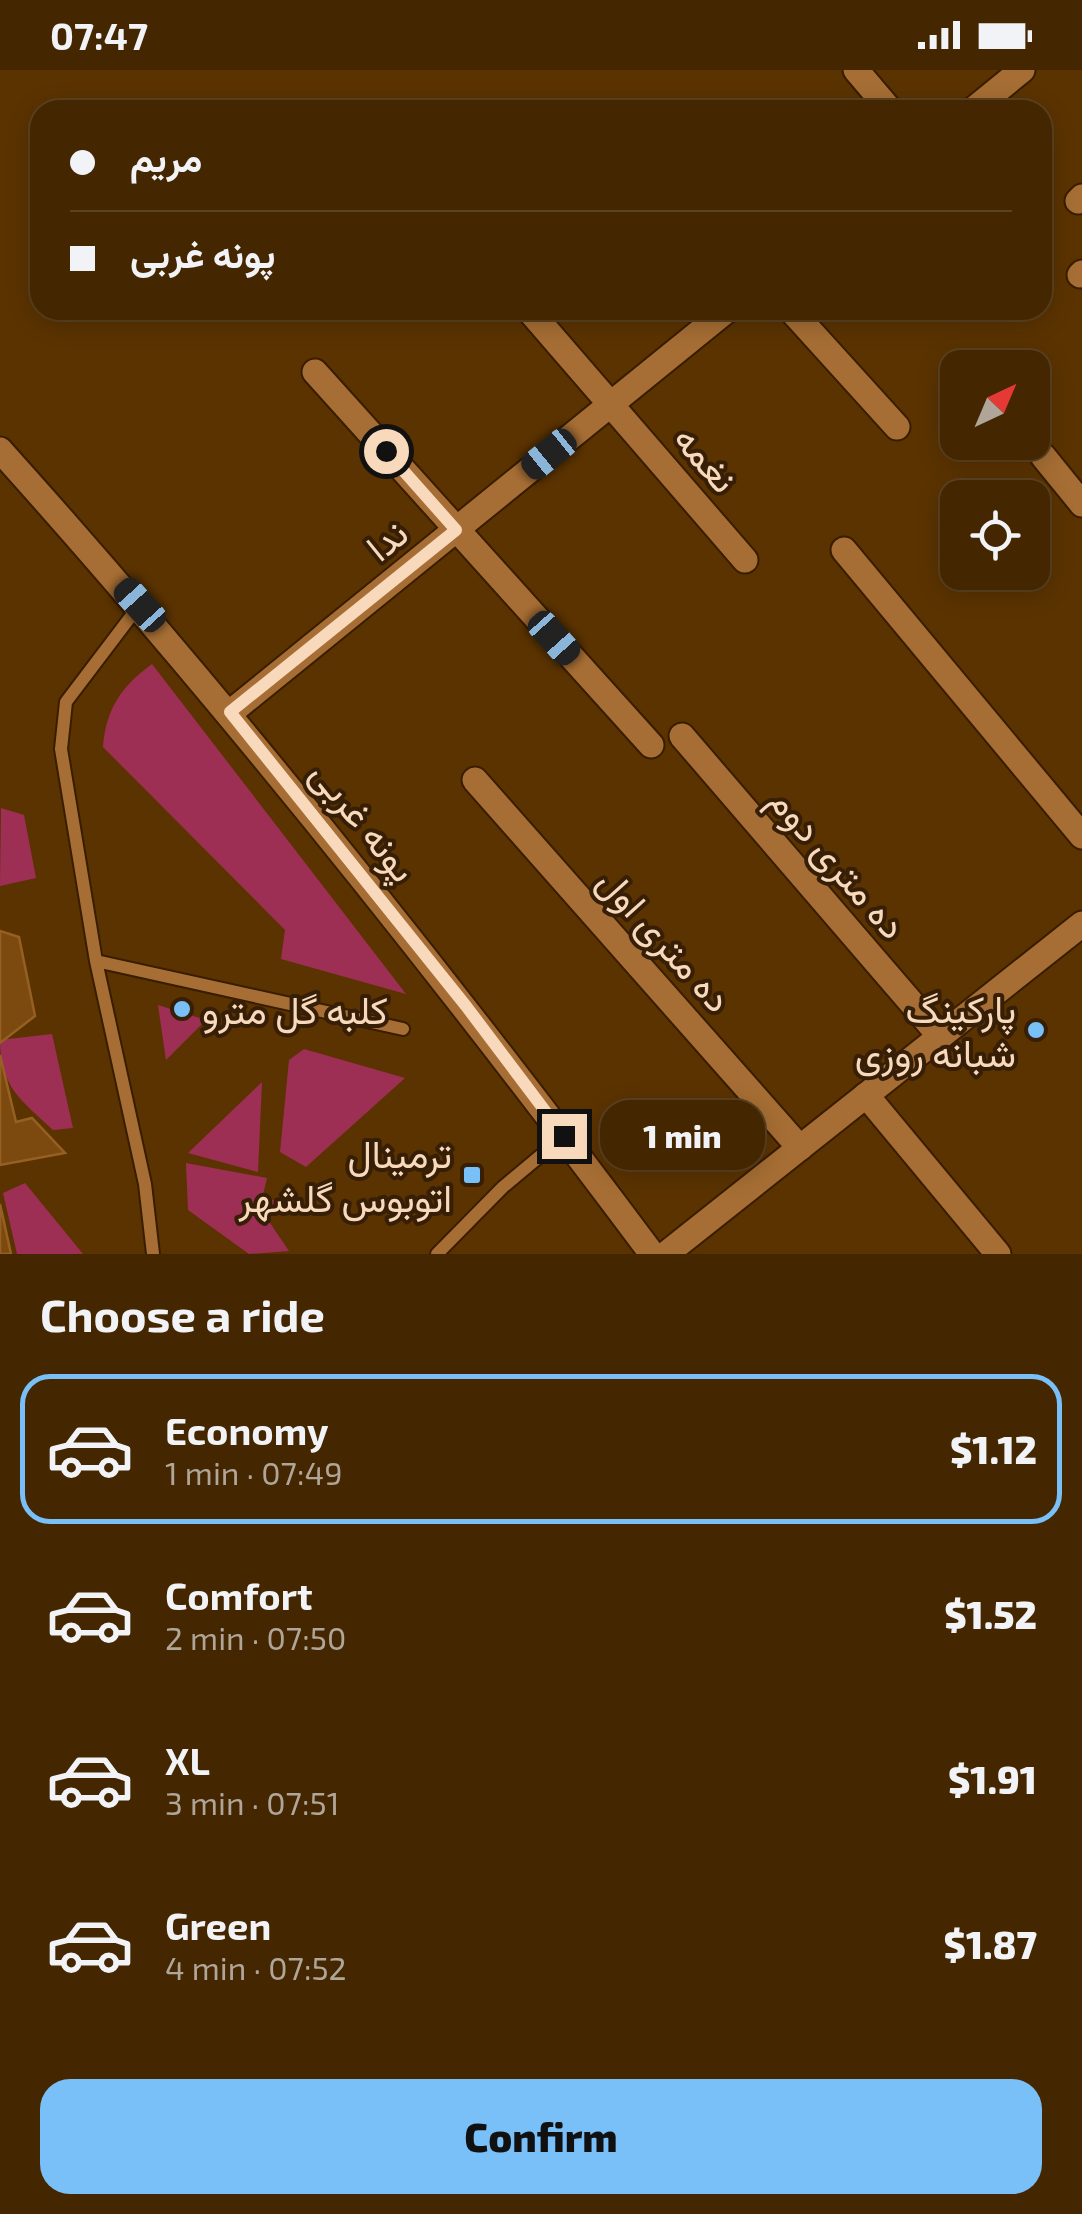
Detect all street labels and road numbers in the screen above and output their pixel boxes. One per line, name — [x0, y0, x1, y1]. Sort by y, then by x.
street label: نغمه — [665, 415, 749, 501]
street label: ندا — [356, 509, 416, 569]
street label: پونه غربی — [298, 750, 428, 893]
street label: ده متری دوم — [758, 777, 917, 950]
street label: ده متری اول — [588, 857, 743, 1022]

